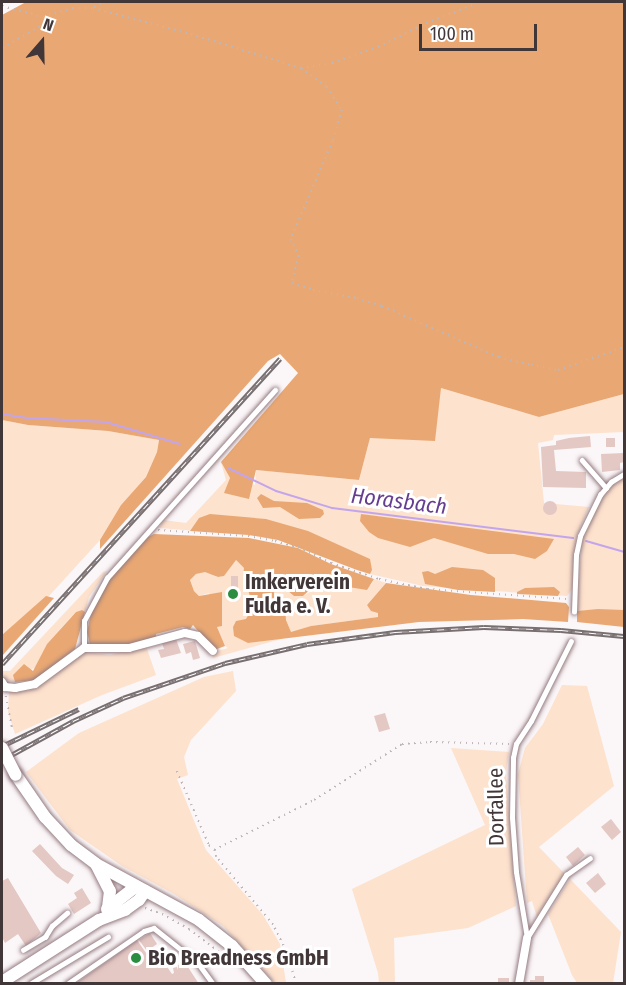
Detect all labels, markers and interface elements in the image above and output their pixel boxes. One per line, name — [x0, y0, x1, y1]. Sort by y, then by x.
north arrow — [12, 12, 72, 72]
scale bar — [422, 12, 540, 50]
text: N — [41, 14, 56, 35]
text: 100 m — [430, 23, 474, 45]
water label: Horasbach — [350, 482, 448, 520]
place label: Imkerverein Fulda e. V. — [245, 569, 350, 619]
marker: Imkerverein Fulda e. V. — [226, 587, 240, 601]
street label: Dorfallee — [483, 768, 509, 846]
place label: Bio Breadness GmbH — [148, 945, 329, 971]
marker: Bio Breadness GmbH — [129, 951, 143, 965]

